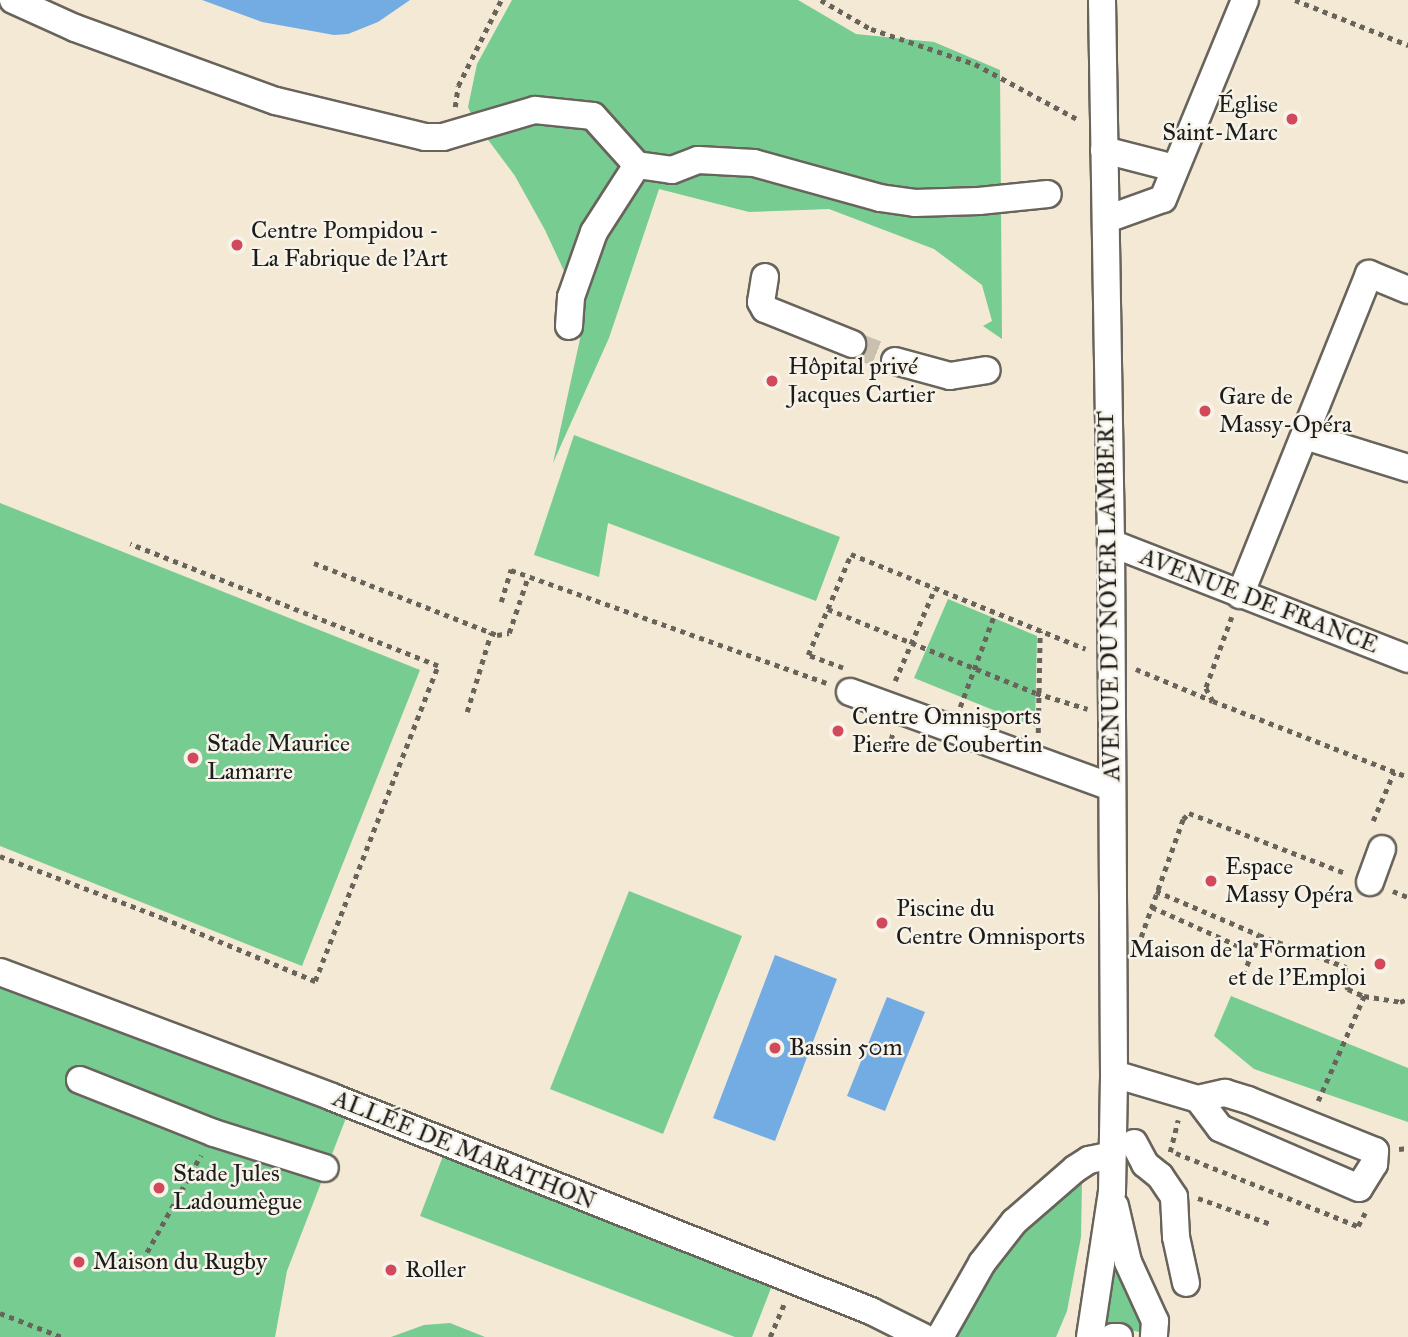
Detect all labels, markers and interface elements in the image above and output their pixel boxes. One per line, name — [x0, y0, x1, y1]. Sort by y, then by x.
place label: Église Saint-Marc — [1162, 91, 1278, 147]
marker: Église Saint-Marc — [1284, 111, 1300, 127]
place label: Centre Pompidou - La Fabrique de l'Art — [251, 217, 448, 273]
marker: Centre Pompidou - La Fabrique de l'Art — [229, 237, 245, 253]
place label: Hôpital privé Jacques Cartier — [788, 353, 935, 409]
marker: Hôpital privé Jacques Cartier — [762, 371, 782, 391]
place label: Gare de Massy-Opéra — [1219, 383, 1352, 439]
marker: Gare de Massy-Opéra — [1197, 403, 1213, 419]
street label: AVENUE DU NOYER LAMBERT — [1091, 411, 1127, 781]
street label: AVENUE DE FRANCE — [1136, 542, 1382, 660]
place label: Centre Omnisports Pierre de Coubertin — [852, 703, 1043, 759]
marker: Centre Omnisports Pierre de Coubertin — [830, 723, 846, 739]
place label: Stade Maurice Lamarre — [207, 730, 350, 786]
marker: Stade Maurice Lamarre — [185, 750, 201, 766]
place label: Espace Massy Opéra — [1225, 853, 1353, 909]
marker: Espace Massy Opéra — [1203, 873, 1219, 889]
place label: Piscine du Centre Omnisports — [896, 895, 1085, 951]
marker: Piscine du Centre Omnisports — [874, 915, 890, 931]
place label: Maison de la Formation et de l'Emploi — [1129, 936, 1366, 992]
marker: Maison de la Formation et de l'Emploi — [1372, 956, 1388, 972]
place label: Bassin 50m — [789, 1034, 903, 1062]
marker: Bassin 50m — [767, 1040, 783, 1056]
street label: ALLÉE DE MARATHON — [328, 1084, 600, 1216]
place label: Stade Jules Ladoumègue — [173, 1160, 302, 1216]
marker: Stade Jules Ladoumègue — [151, 1180, 167, 1196]
place label: Maison du Rugby — [93, 1248, 267, 1276]
marker: Maison du Rugby — [71, 1254, 87, 1270]
place label: Roller — [405, 1256, 466, 1284]
marker: Roller — [383, 1262, 399, 1278]

